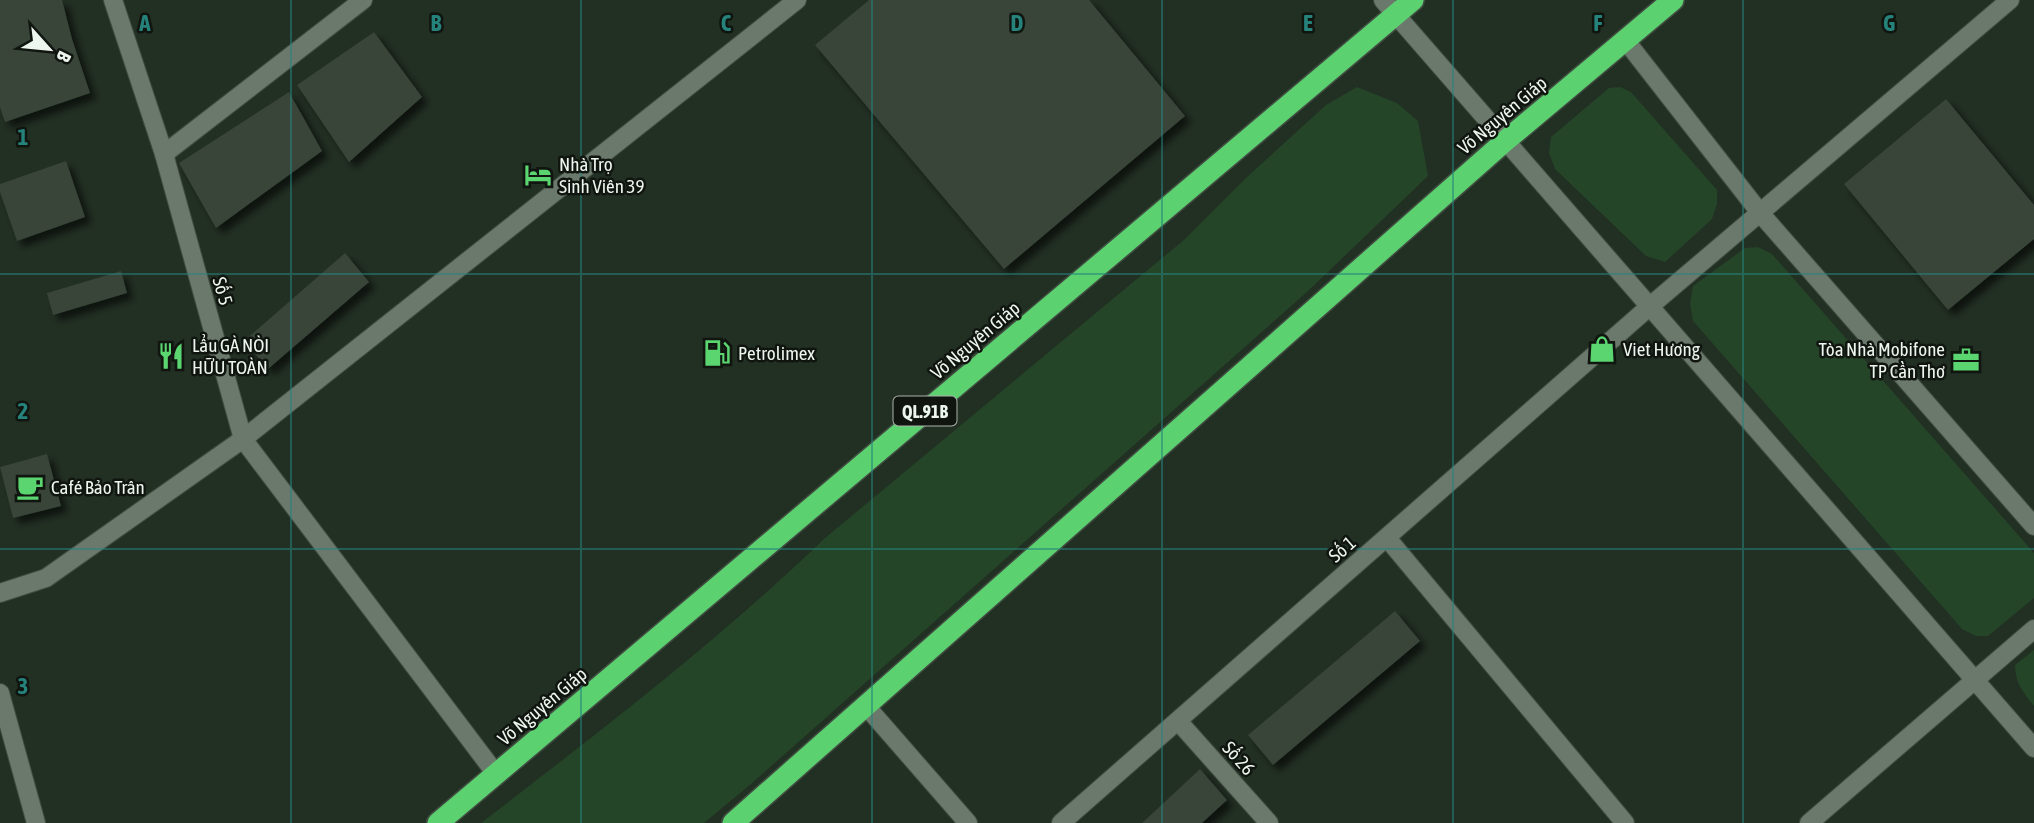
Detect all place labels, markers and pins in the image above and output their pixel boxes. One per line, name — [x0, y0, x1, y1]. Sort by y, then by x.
place label: Nhà Trọ Sinh Viên 39 — [559, 153, 644, 197]
hotel icon: Nhà Trọ Sinh Viên 39 — [523, 160, 553, 190]
place label: Lẩu GÀ NÒI HỮU TOÀN — [192, 334, 269, 378]
shop icon: Viet Hương — [1587, 334, 1617, 364]
fuel station icon: Petrolimex — [702, 338, 732, 368]
place label: Viet Hương — [1623, 338, 1701, 360]
place label: Tòa Nhà Mobifone TP Cần Thơ — [1819, 338, 1945, 382]
restaurant icon: Lẩu GÀ NÒI HỮU TOÀN — [156, 341, 186, 371]
place label: Petrolimex — [738, 342, 815, 364]
office icon: Tòa Nhà Mobifone TP Cần Thơ — [1951, 345, 1981, 375]
cafe icon: Café Bảo Trân — [15, 472, 45, 502]
place label: Café Bảo Trân — [51, 476, 145, 498]

